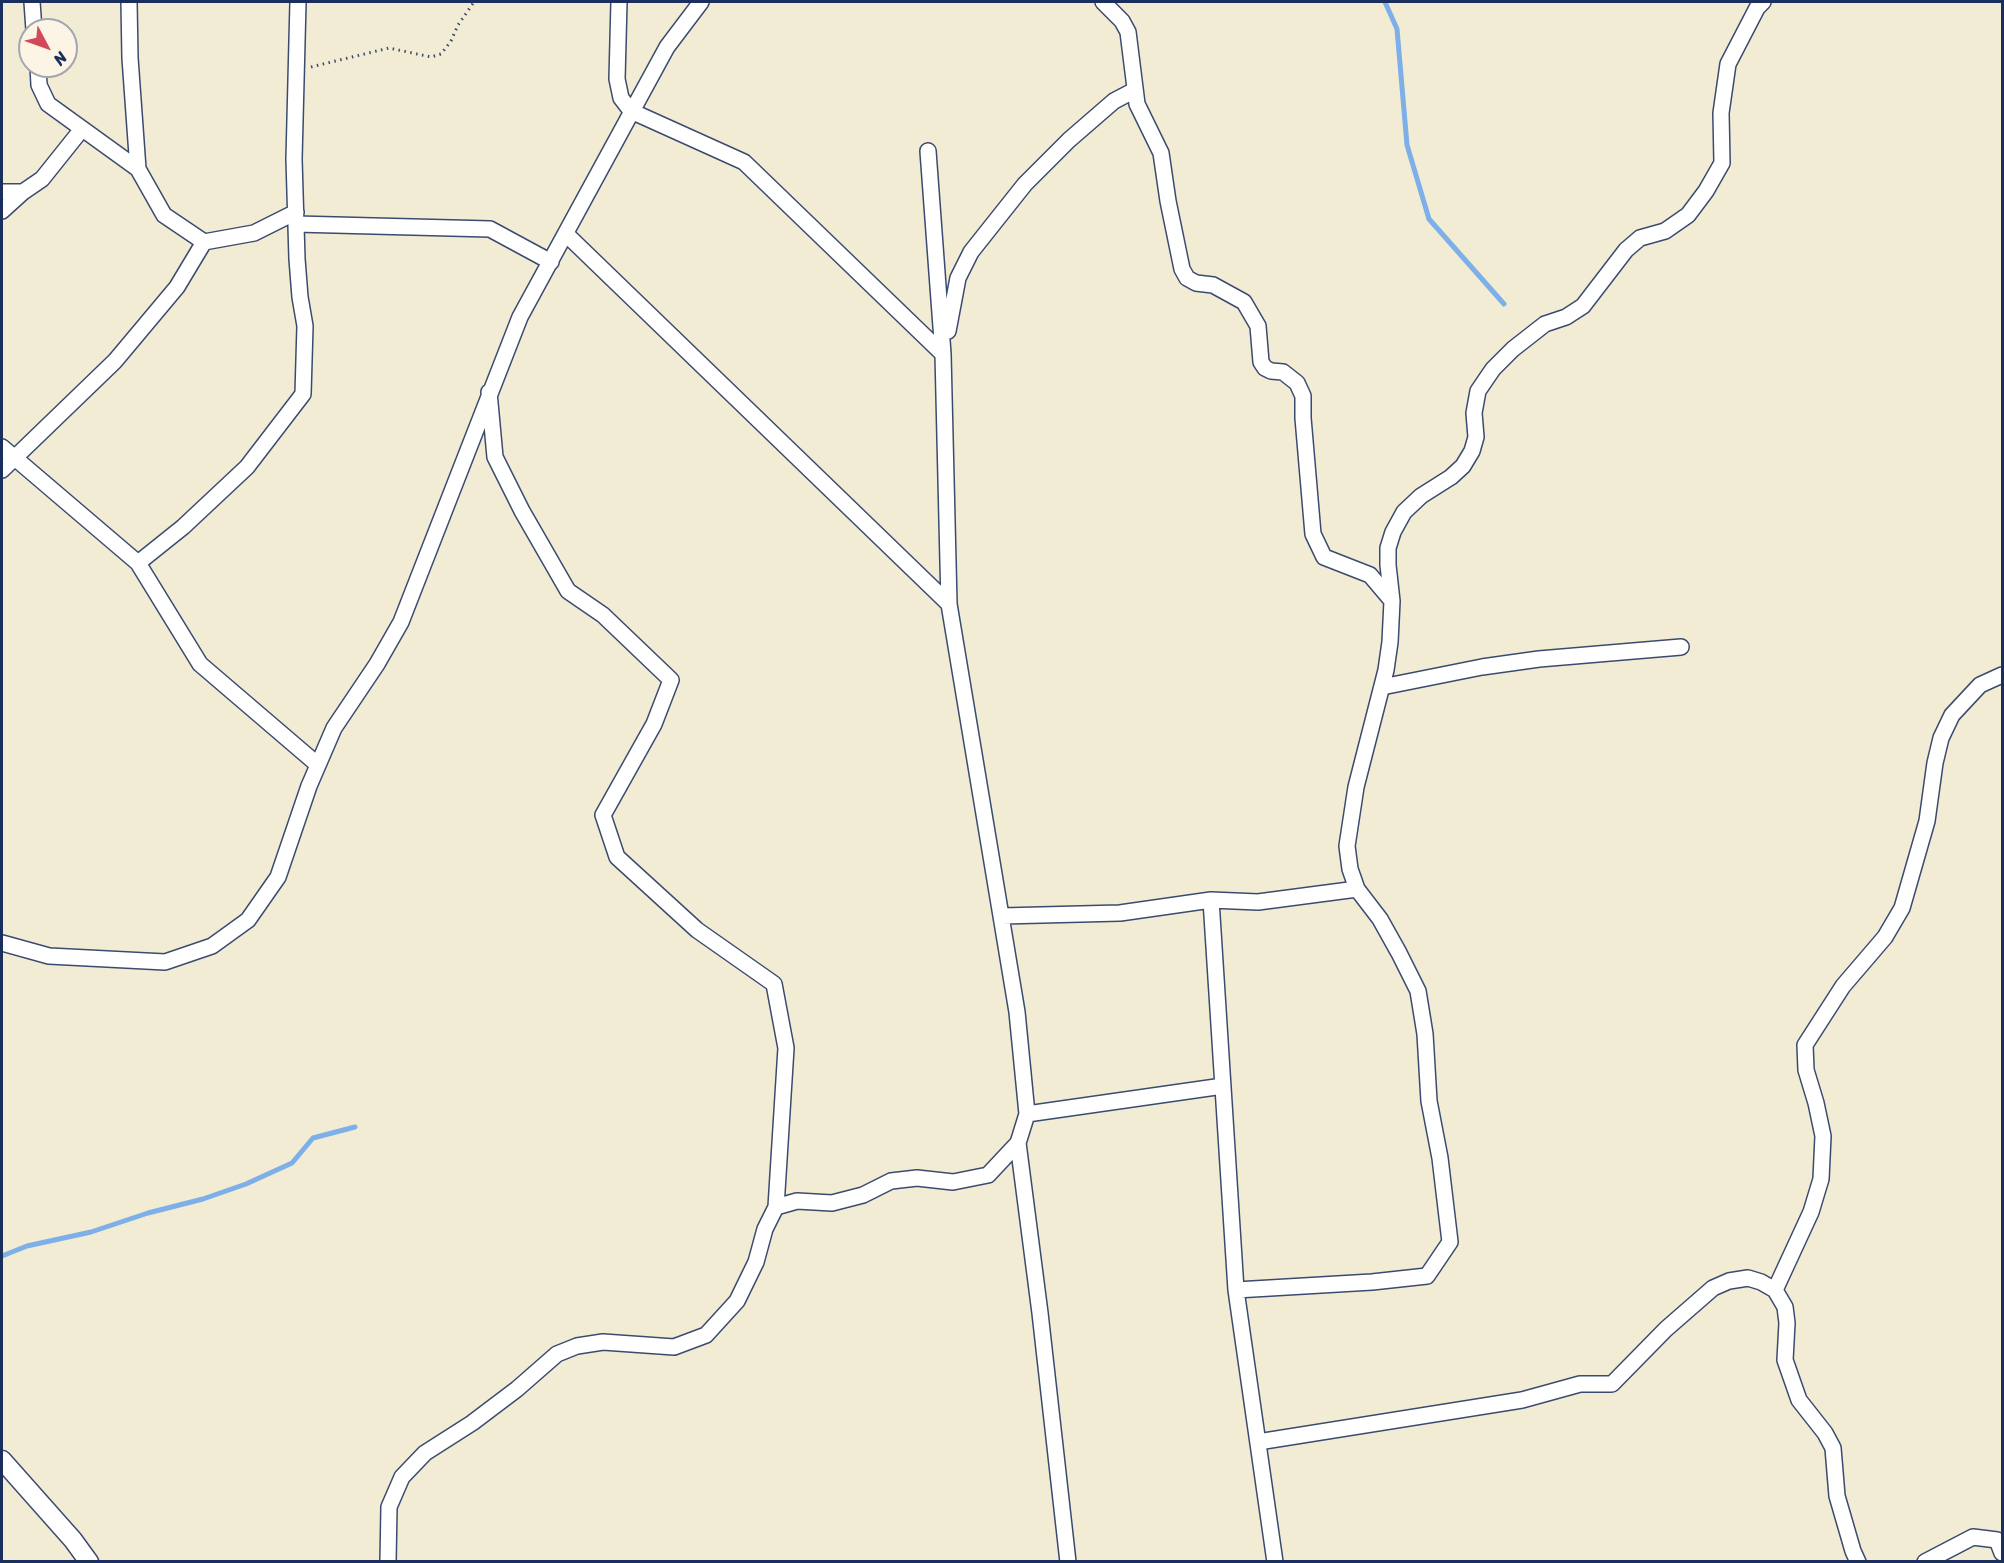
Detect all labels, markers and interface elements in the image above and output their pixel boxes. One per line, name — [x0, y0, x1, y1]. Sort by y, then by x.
north arrow — [18, 18, 78, 78]
text: N — [46, 45, 75, 73]

